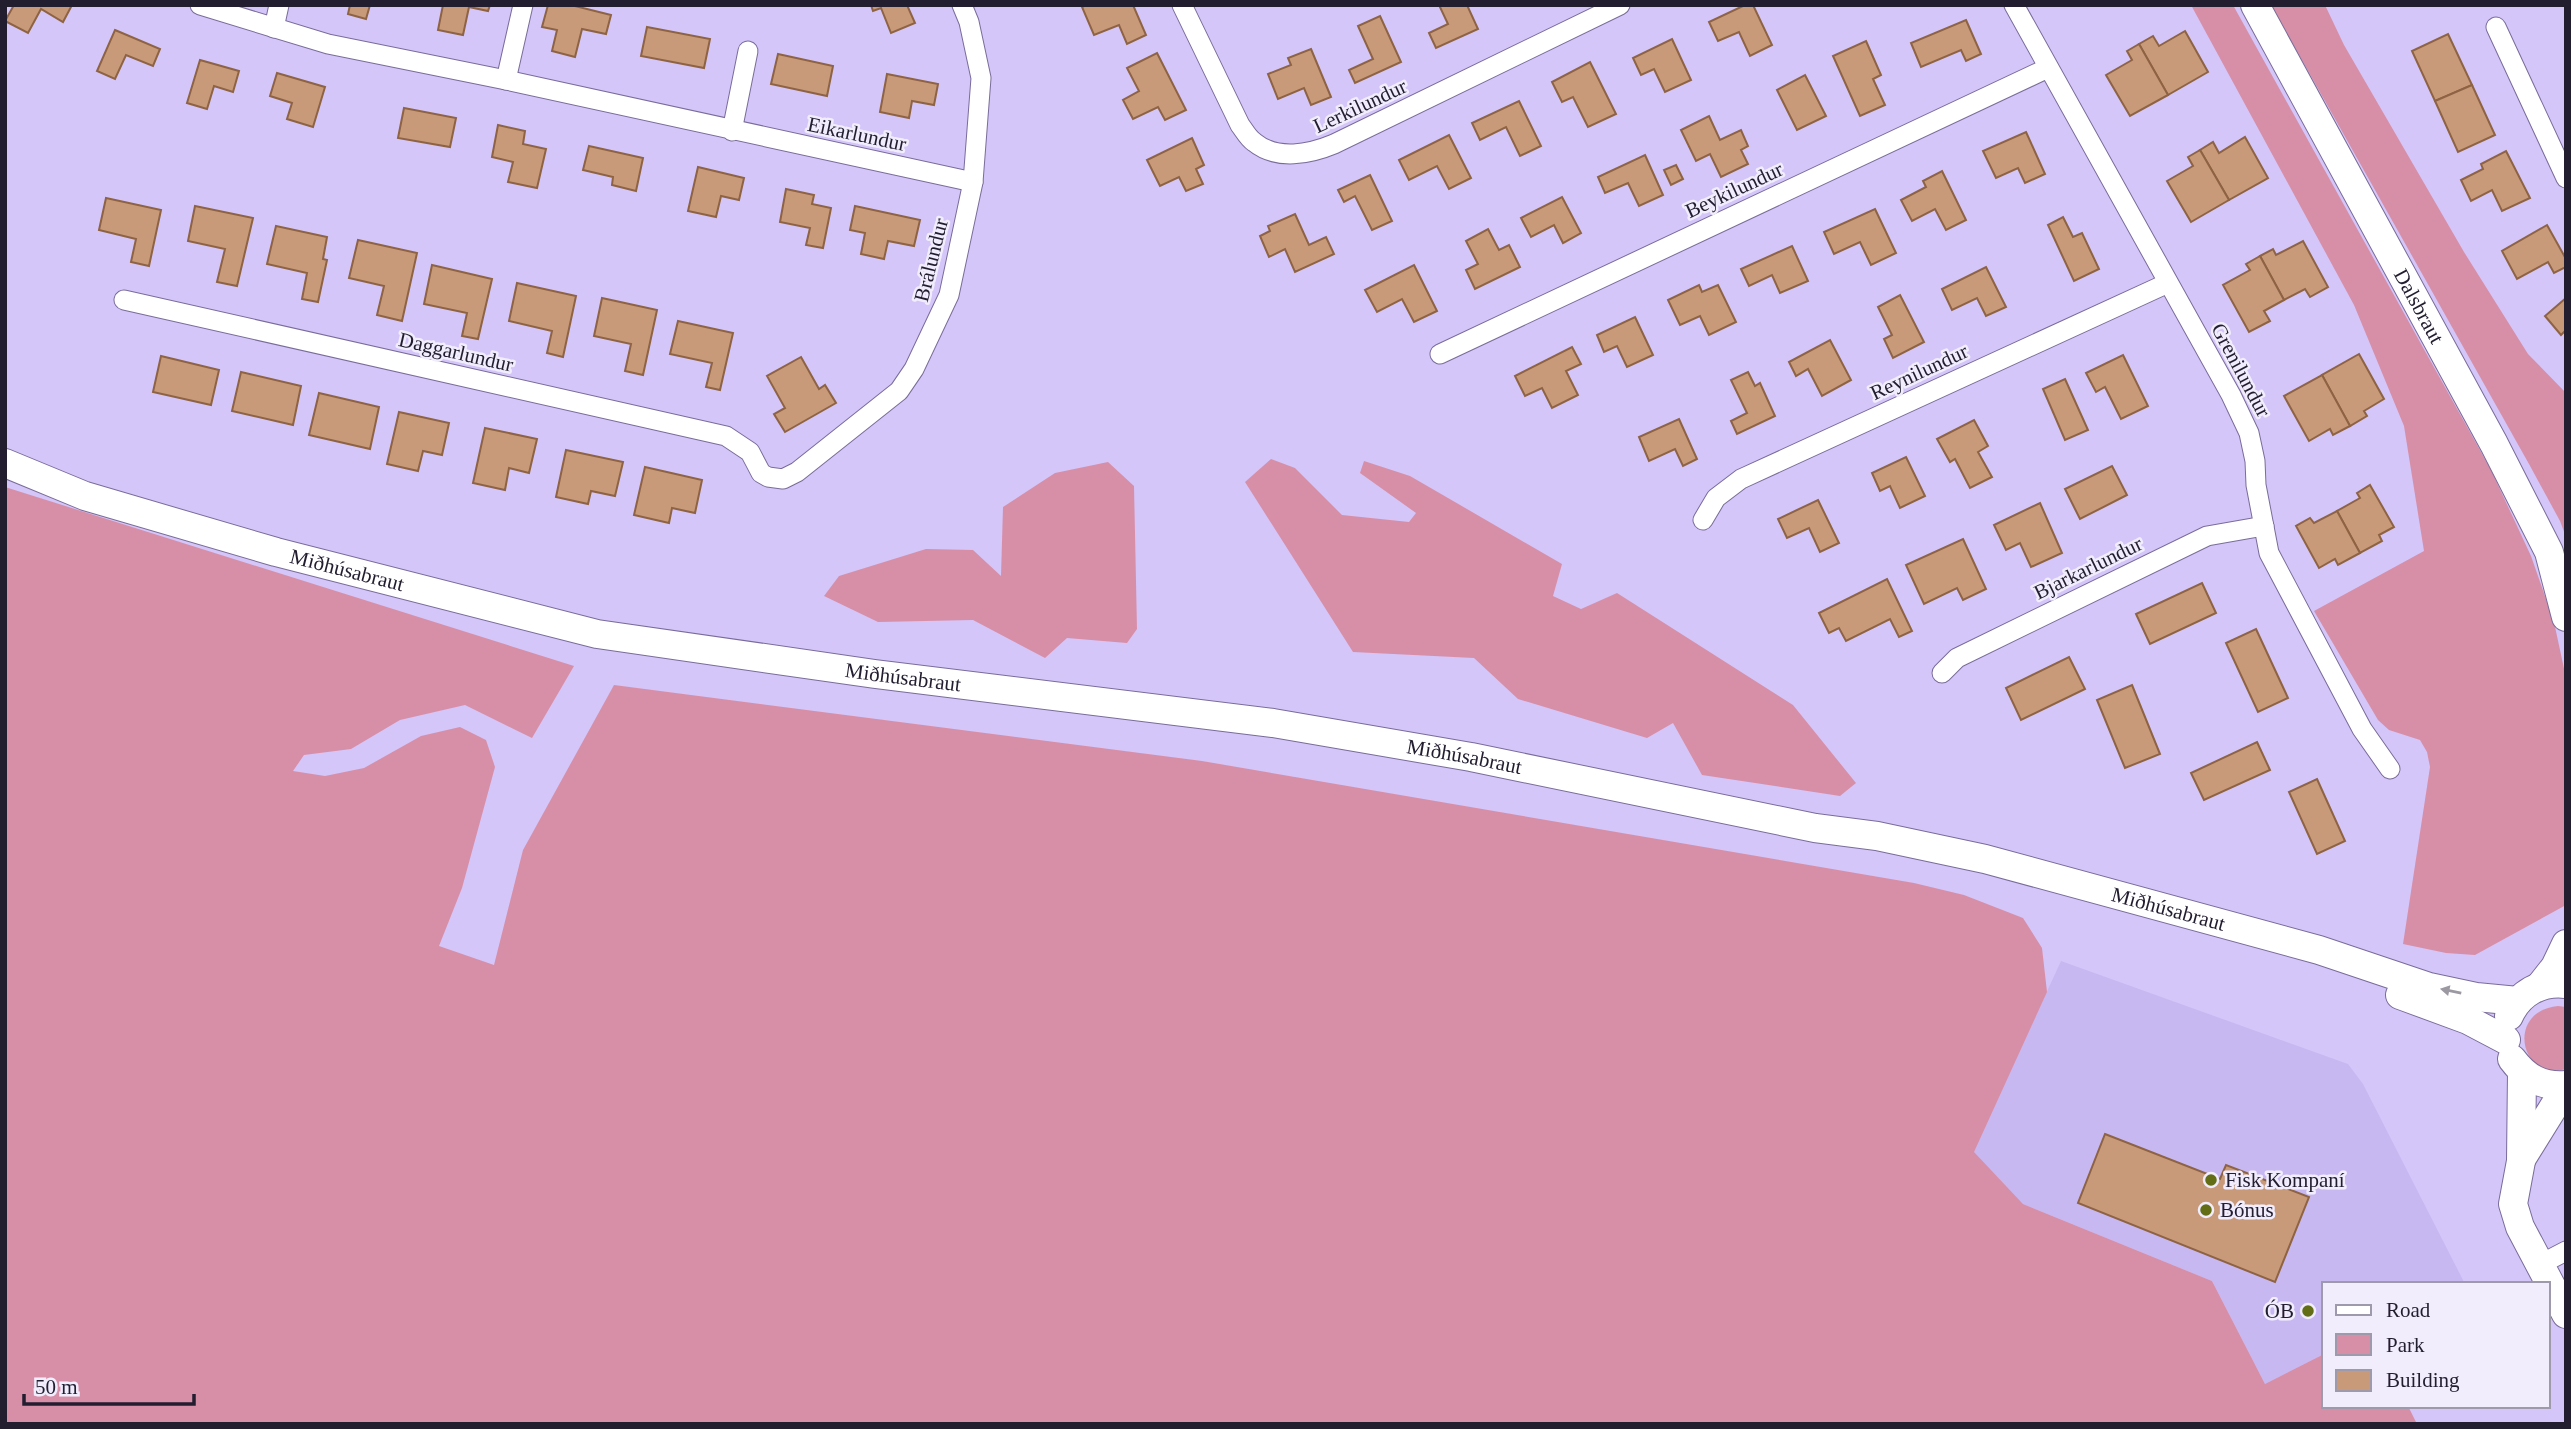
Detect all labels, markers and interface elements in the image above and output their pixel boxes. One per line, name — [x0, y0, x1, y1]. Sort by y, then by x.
street label: Lerkilundur — [1309, 74, 1411, 138]
street label: Eikarlundur — [805, 112, 909, 156]
street label: Beykilundur — [1681, 157, 1787, 223]
street label: Brálundur — [909, 216, 953, 304]
street label: Dalsbraut — [2389, 265, 2449, 348]
street label: Grenilundur — [2206, 319, 2276, 421]
street label: Daggarlundur — [396, 327, 516, 377]
street label: Reynilundur — [1866, 339, 1972, 405]
street label: Bjarkarlundur — [2030, 531, 2146, 605]
street label: Miðhúsabraut — [288, 544, 407, 596]
street label: Miðhúsabraut — [843, 658, 963, 697]
street label: Miðhúsabraut — [1405, 734, 1524, 779]
street label: Miðhúsabraut — [2109, 882, 2228, 936]
one-way arrow — [2440, 986, 2462, 997]
place label: Fisk Kompaní — [2225, 1168, 2345, 1192]
marker: Fisk Kompaní — [2203, 1172, 2219, 1188]
place label: Bónus — [2220, 1198, 2274, 1222]
marker: Bónus — [2198, 1202, 2214, 1218]
legend — [2322, 1282, 2550, 1408]
text: Road — [2386, 1298, 2431, 1322]
place label: ÓB — [2265, 1299, 2294, 1323]
marker: ÓB — [2300, 1303, 2316, 1319]
text: Park — [2386, 1333, 2425, 1357]
scale bar — [24, 1362, 194, 1406]
text: Building — [2386, 1368, 2460, 1392]
text: 50 m — [35, 1375, 78, 1399]

